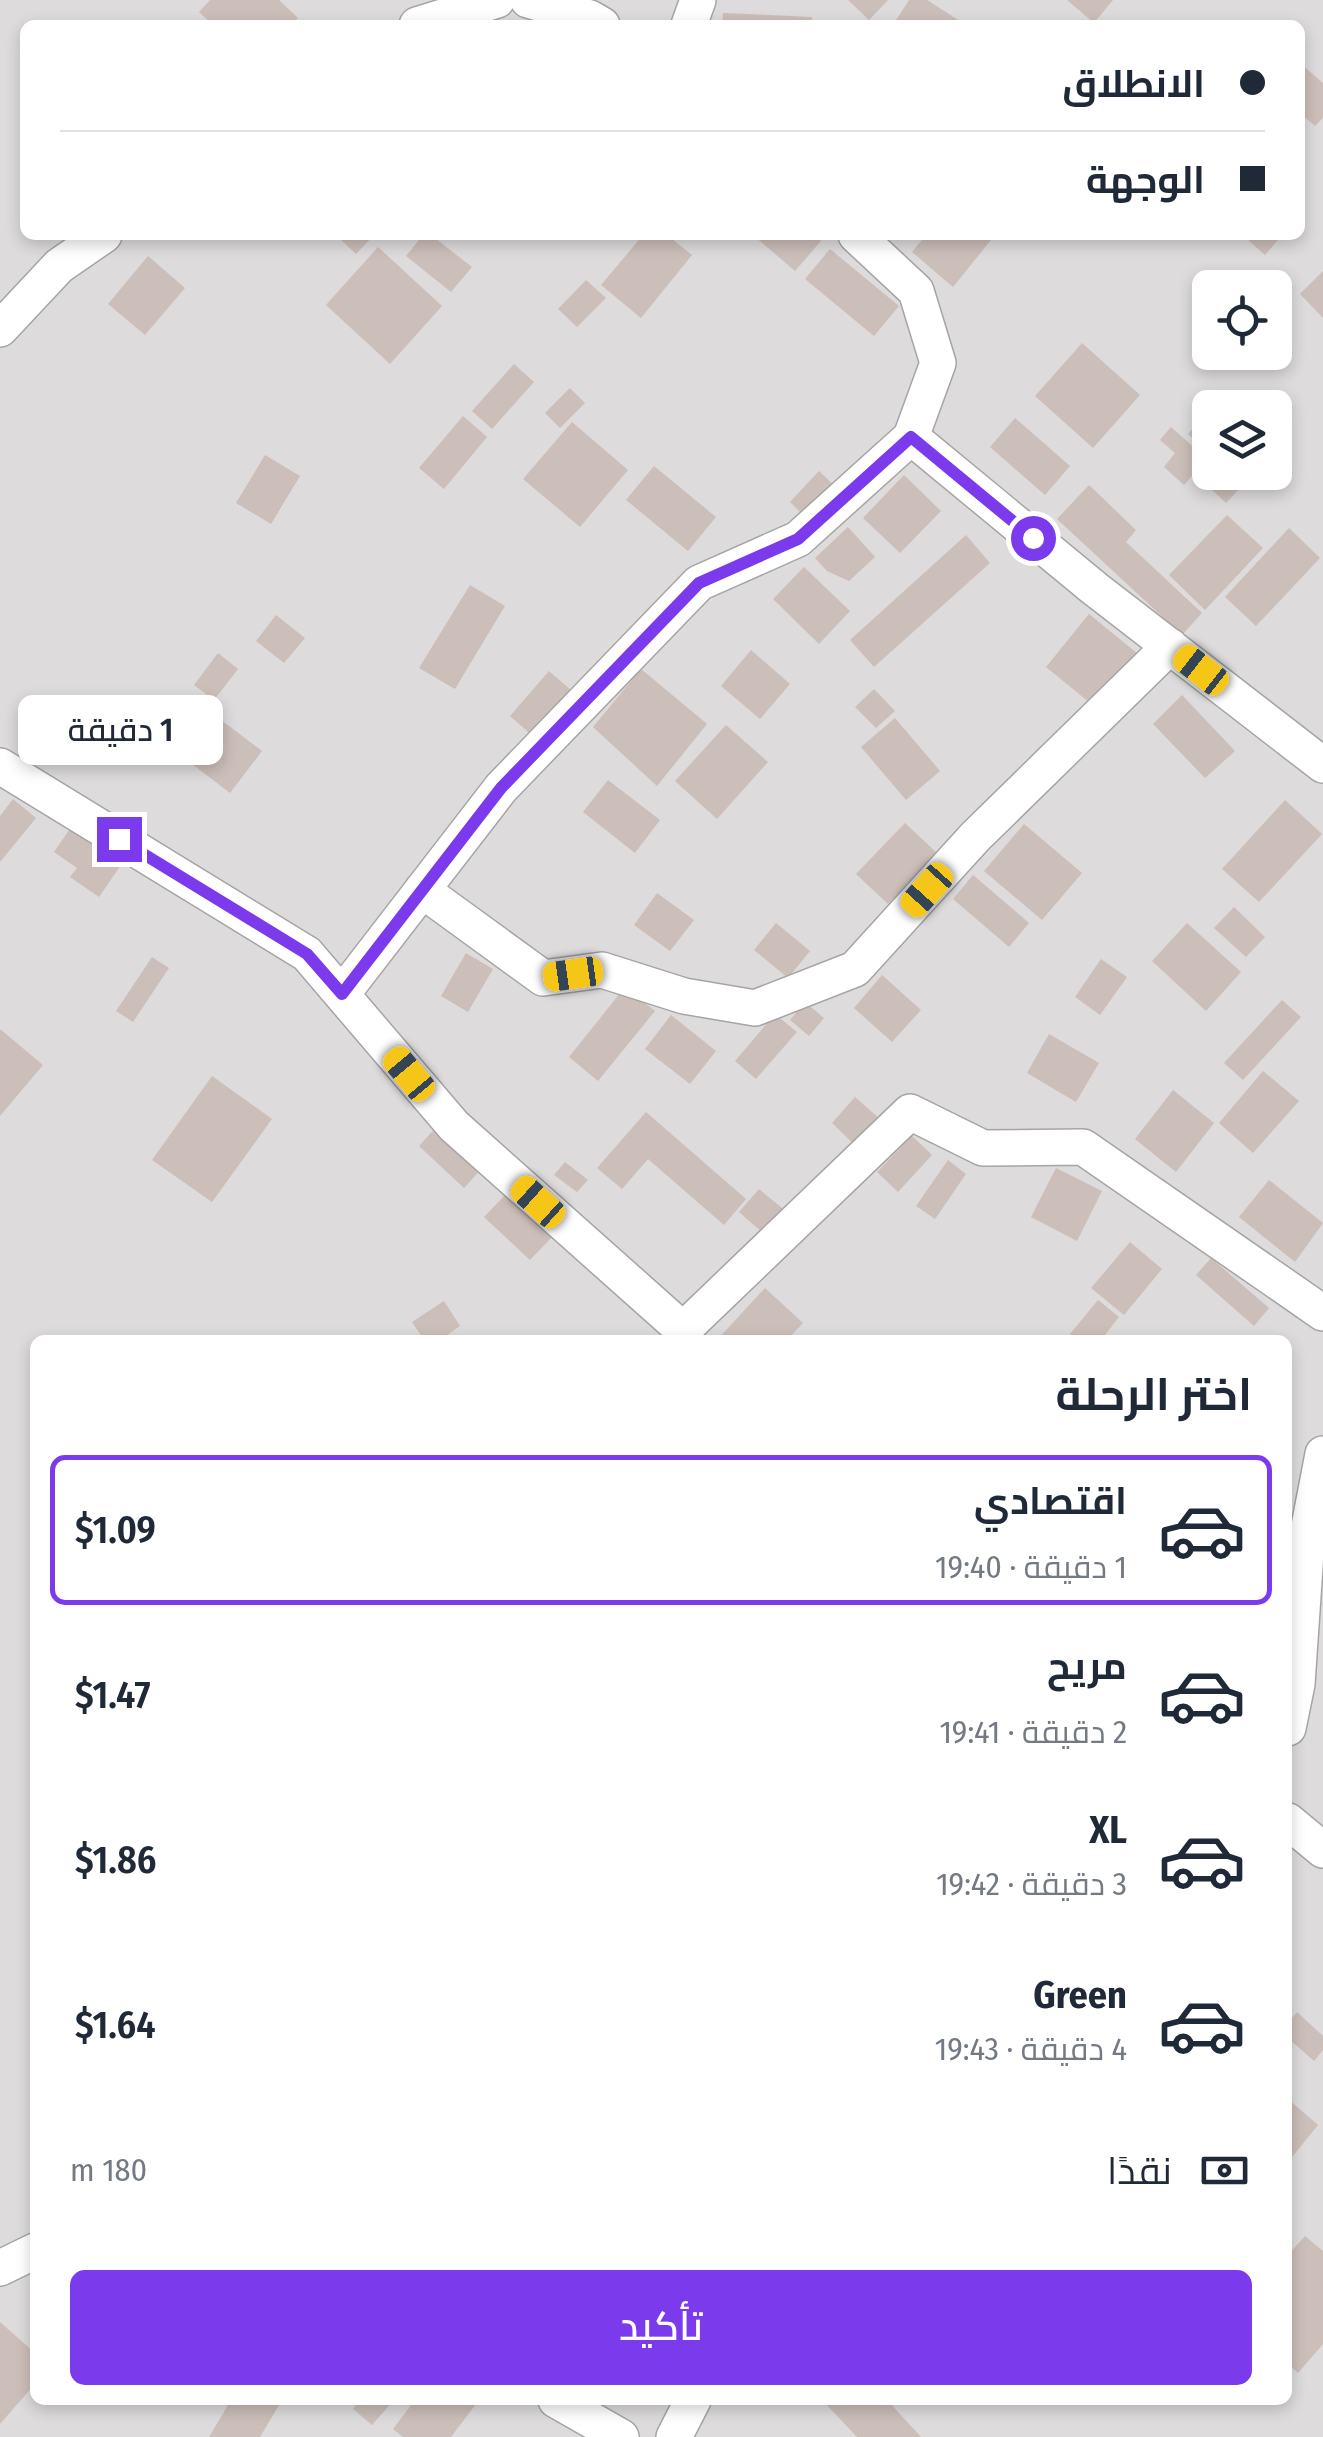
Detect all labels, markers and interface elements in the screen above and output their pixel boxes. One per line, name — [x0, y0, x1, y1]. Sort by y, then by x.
text: الانطلاق — [1062, 61, 1205, 107]
text: الوجهة — [1086, 157, 1205, 203]
map controls — [1192, 270, 1292, 490]
button: locate — [1192, 270, 1292, 370]
button: layers — [1192, 390, 1292, 490]
route start — [1011, 516, 1056, 561]
car — [1168, 640, 1234, 700]
callout: 1 دقيقة — [17, 694, 222, 764]
text: 1 دقيقة — [68, 711, 173, 749]
route end — [97, 817, 142, 862]
car — [896, 858, 958, 922]
car — [541, 955, 605, 993]
car — [378, 1041, 440, 1107]
car — [506, 1171, 570, 1233]
text: اختر الرحلة — [1056, 1368, 1252, 1422]
text: اقتصادي — [974, 1478, 1127, 1524]
icon: car — [1157, 1485, 1247, 1575]
text: $1.09 — [75, 1507, 156, 1553]
text: 1 دقيقة · 19:40 — [935, 1548, 1127, 1586]
text: مريح — [1047, 1643, 1127, 1689]
icon: car — [1157, 1650, 1247, 1740]
text: $1.47 — [75, 1672, 150, 1718]
text: 2 دقيقة · 19:41 — [939, 1713, 1127, 1751]
text: XL — [1089, 1807, 1127, 1853]
icon: car — [1157, 1815, 1247, 1905]
text: $1.86 — [75, 1837, 156, 1883]
text: 3 دقيقة · 19:42 — [936, 1865, 1127, 1903]
text: Green — [1033, 1972, 1127, 2018]
icon: car — [1157, 1980, 1247, 2070]
text: $1.64 — [75, 2002, 155, 2048]
text: 4 دقيقة · 19:43 — [935, 2030, 1127, 2068]
icon: cash — [1197, 2143, 1252, 2198]
text: نقدًا — [1107, 2148, 1172, 2194]
text: 180 m — [70, 2151, 147, 2189]
button: تأكيد — [70, 2270, 1252, 2385]

